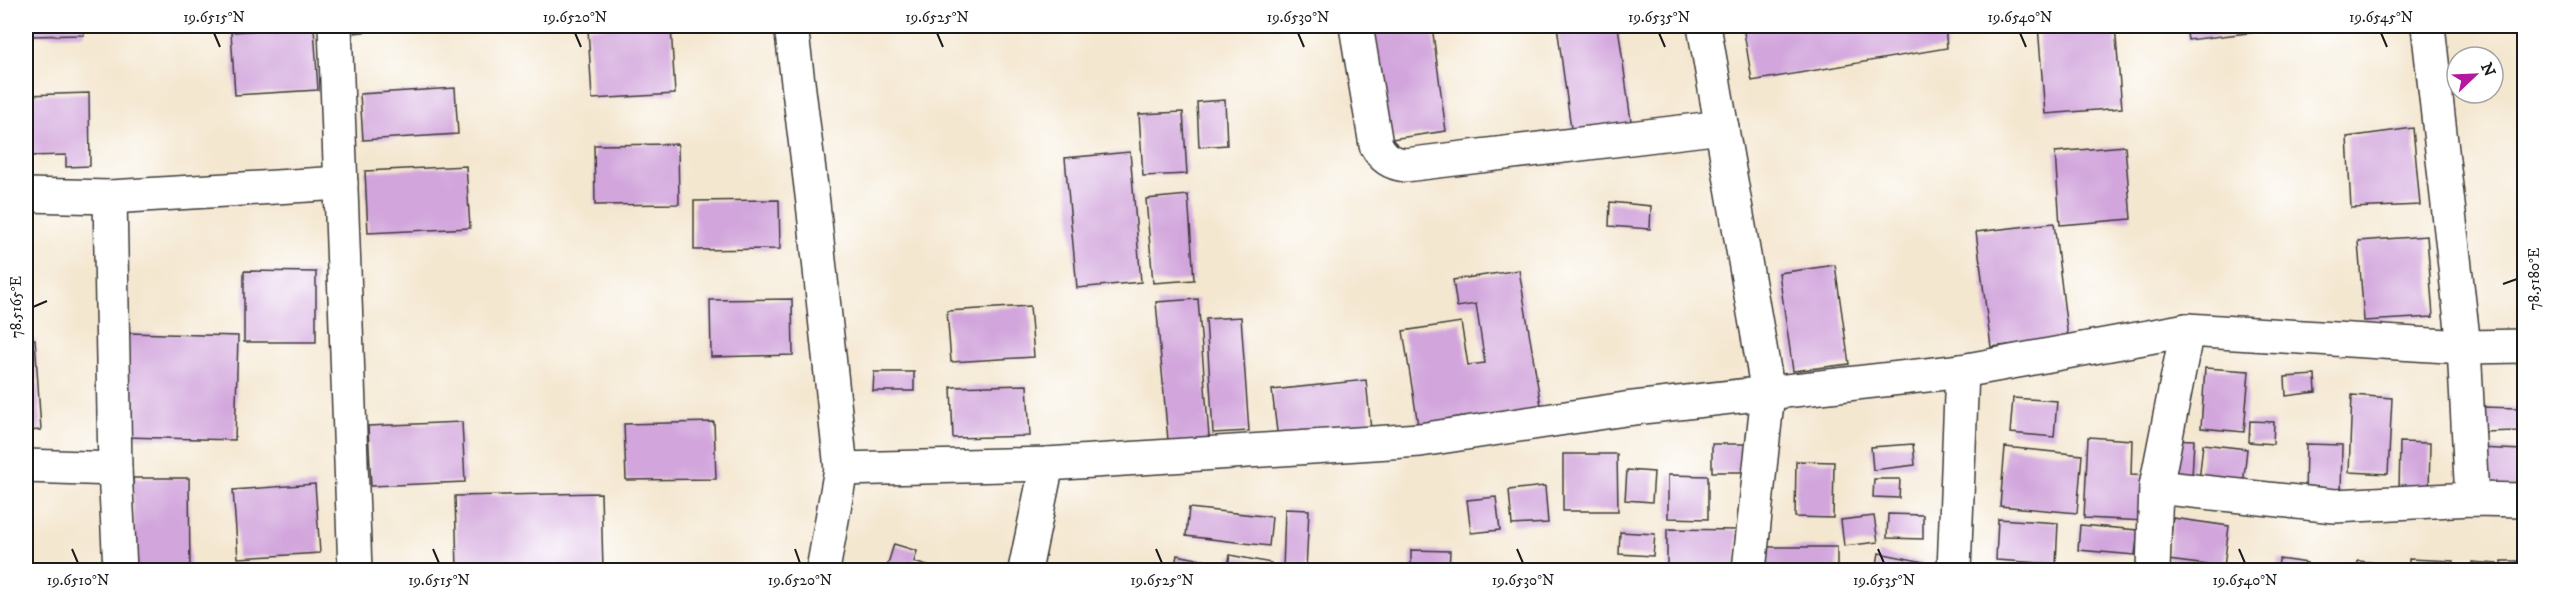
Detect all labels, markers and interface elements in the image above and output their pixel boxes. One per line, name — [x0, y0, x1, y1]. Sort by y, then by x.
text: 19.6515°N — [183, 8, 245, 27]
text: 19.6520°N — [543, 8, 607, 27]
text: 19.6525°N — [905, 8, 969, 27]
text: 19.6530°N — [1267, 8, 1329, 27]
text: 19.6535°N — [1628, 8, 1690, 27]
text: 19.6540°N — [1988, 8, 2052, 27]
text: 19.6545°N — [2349, 8, 2413, 27]
north arrow — [2445, 45, 2505, 105]
text: N — [2476, 60, 2500, 79]
text: 78.5180°E — [2525, 247, 2544, 310]
text: 78.5165°E — [7, 275, 26, 338]
text: 19.6510°N — [47, 571, 109, 590]
text: 19.6515°N — [408, 571, 470, 590]
text: 19.6520°N — [768, 571, 832, 590]
text: 19.6525°N — [1130, 571, 1194, 590]
text: 19.6530°N — [1492, 571, 1554, 590]
text: 19.6535°N — [1853, 571, 1915, 590]
text: 19.6540°N — [2213, 571, 2277, 590]

